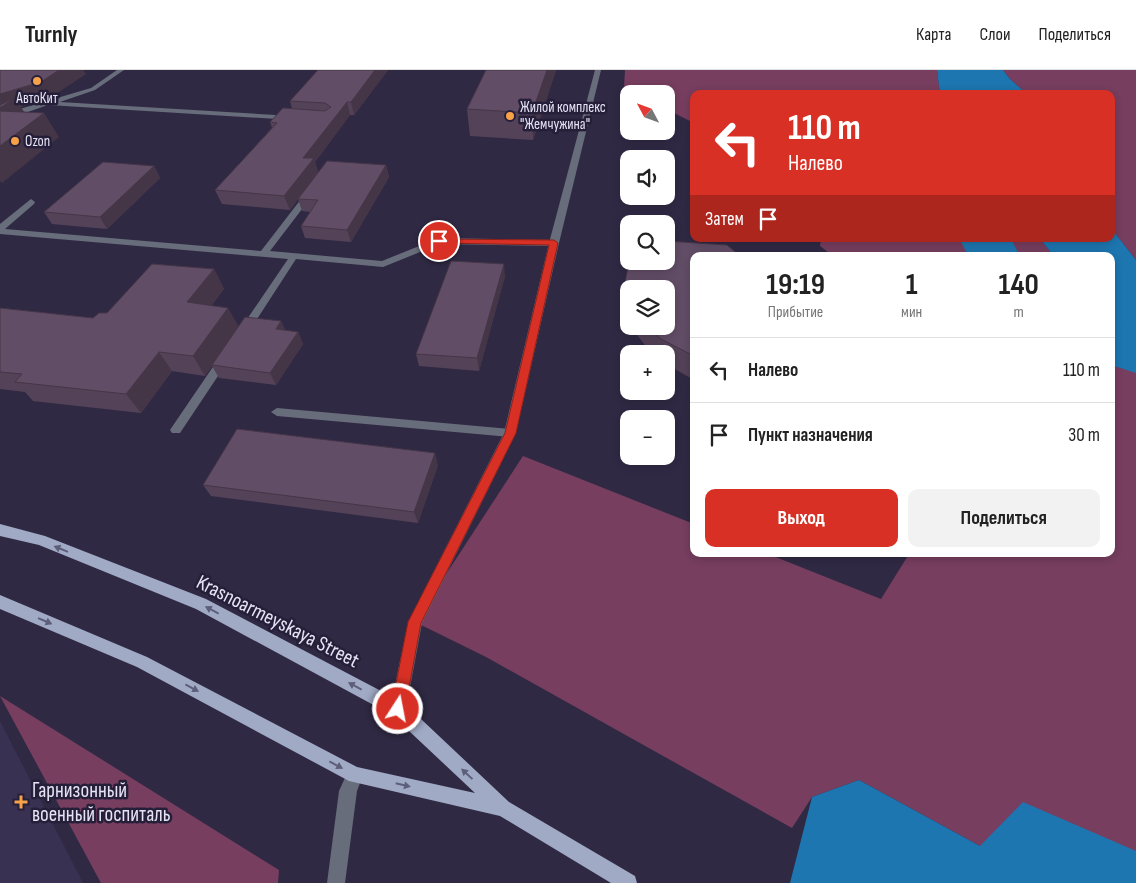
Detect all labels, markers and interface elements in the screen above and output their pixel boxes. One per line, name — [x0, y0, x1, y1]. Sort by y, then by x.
text: Turnly — [25, 20, 78, 49]
text: Карта — [916, 24, 952, 45]
text: Слои — [980, 24, 1011, 45]
text: Поделиться — [1039, 24, 1111, 45]
marker: АвтоКит — [31, 75, 43, 87]
north arrow — [620, 85, 675, 140]
map controls — [620, 85, 675, 465]
place label: АвтоКит — [15, 89, 58, 108]
place label: Жилой комплекс "Жемчужина" — [520, 98, 606, 134]
text: 110 m — [788, 107, 861, 150]
marker: Жилой комплекс "Жемчужина" — [504, 110, 516, 122]
icon: left — [705, 110, 770, 175]
place label: Ozon — [25, 132, 50, 151]
marker: Ozon — [9, 135, 21, 147]
button: sound — [620, 150, 675, 205]
text: Налево — [788, 150, 843, 177]
icon: arrive — [754, 205, 782, 233]
text: Затем — [705, 208, 744, 231]
button: search — [620, 215, 675, 270]
pin — [418, 220, 460, 262]
icon: arrive — [425, 227, 453, 255]
text: 19:19 — [766, 267, 825, 303]
text: 1 — [906, 267, 918, 303]
text: 140 — [999, 267, 1039, 303]
button: layers — [620, 280, 675, 335]
text: Прибытие — [768, 303, 823, 322]
text: мин — [901, 303, 922, 322]
text: m — [1013, 303, 1024, 322]
button: + — [620, 345, 675, 400]
icon: left — [705, 356, 733, 384]
text: Налево — [748, 359, 798, 382]
text: 110 m — [1063, 359, 1100, 382]
button: − — [620, 410, 675, 465]
icon: arrive — [705, 421, 733, 449]
text: Пункт назначения — [748, 424, 873, 447]
text: 30 m — [1068, 424, 1100, 447]
button: Выход — [705, 489, 898, 547]
button: Поделиться — [908, 489, 1100, 547]
one-way arrow — [54, 544, 68, 552]
street label: Krasnoarmeyskaya Street — [192, 570, 363, 673]
one-way arrow — [204, 606, 219, 614]
one-way arrow — [38, 617, 52, 625]
one-way arrow — [348, 682, 362, 690]
position arrow — [371, 682, 423, 734]
one-way arrow — [186, 684, 199, 693]
one-way arrow — [329, 760, 343, 769]
one-way arrow — [462, 768, 474, 780]
place label: Гарнизонный военный госпиталь — [32, 778, 171, 827]
one-way arrow — [395, 781, 410, 789]
marker: Гарнизонный военный госпиталь — [14, 795, 28, 809]

